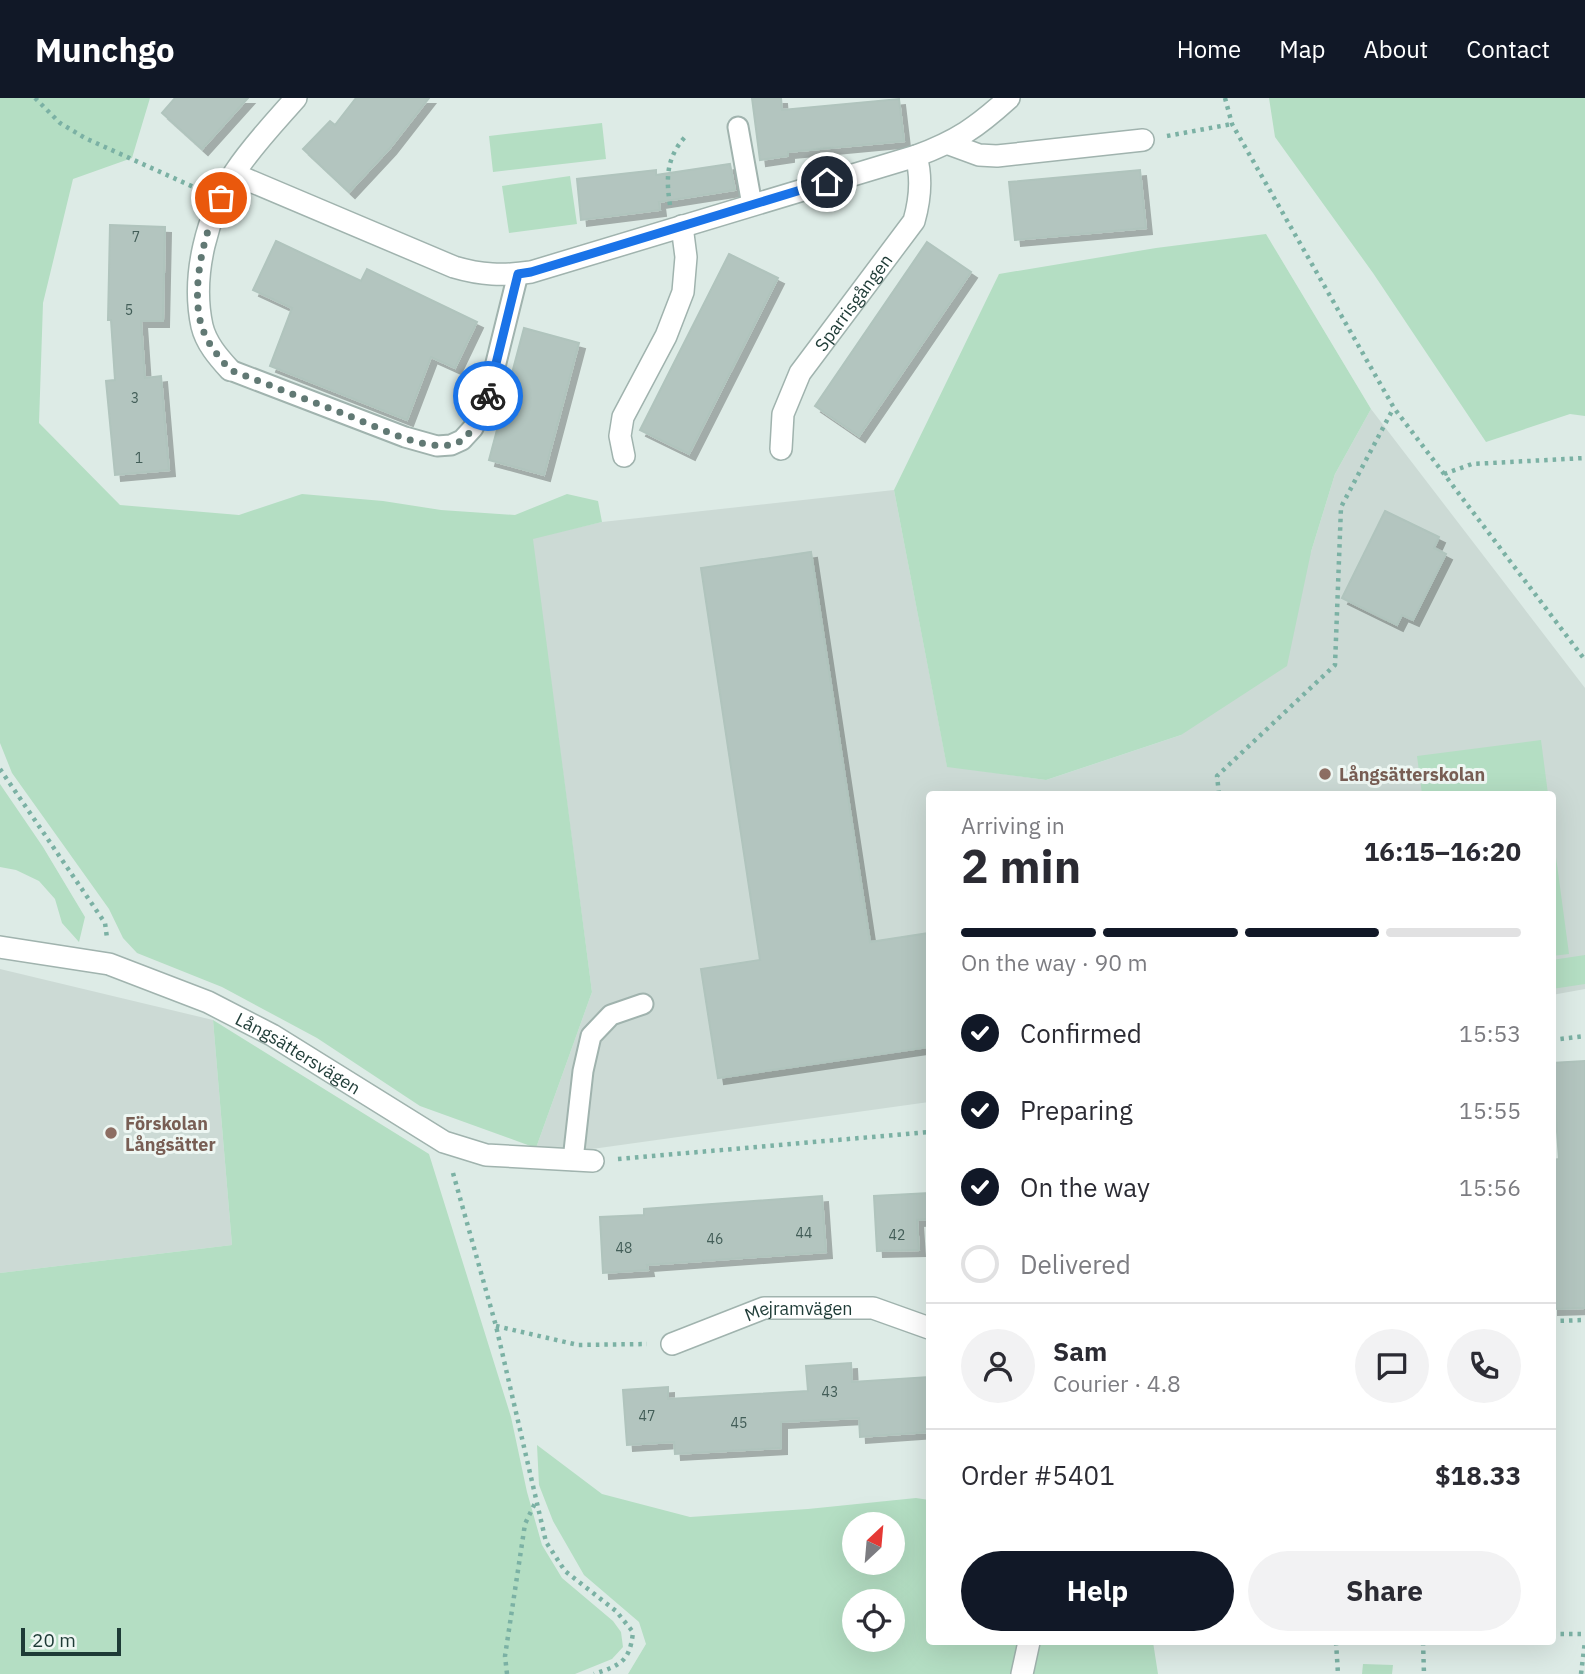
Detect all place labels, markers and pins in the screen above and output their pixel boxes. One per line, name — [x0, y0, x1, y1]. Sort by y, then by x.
pin — [797, 152, 857, 212]
pin — [191, 168, 251, 228]
place label: Långsätterskolan — [1339, 763, 1485, 786]
marker: Långsätterskolan — [1317, 766, 1333, 782]
place label: Förskolan Långsätter — [125, 1112, 216, 1156]
marker: Förskolan Långsätter — [103, 1125, 119, 1141]

